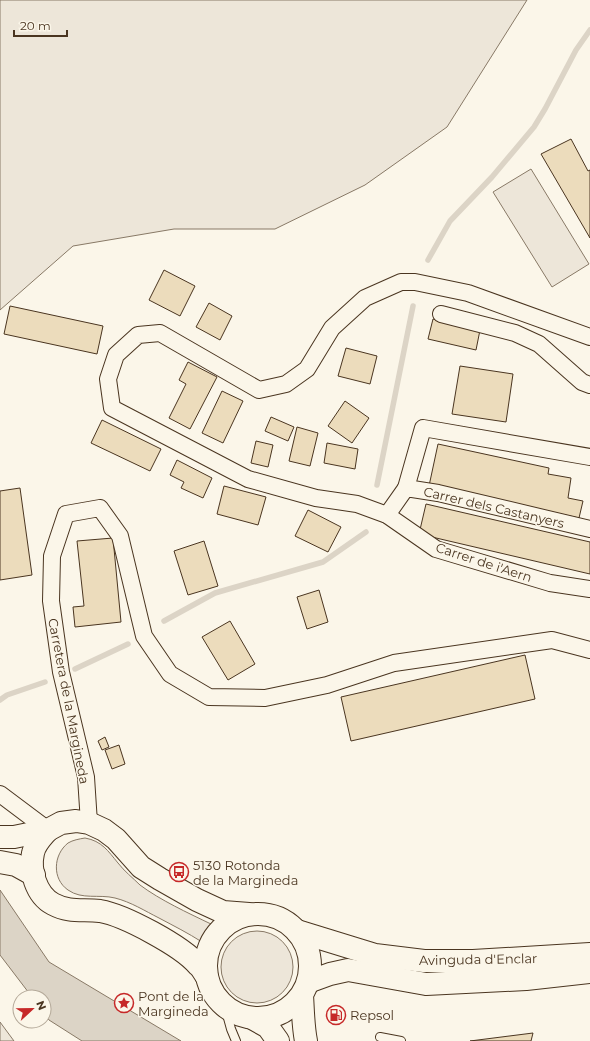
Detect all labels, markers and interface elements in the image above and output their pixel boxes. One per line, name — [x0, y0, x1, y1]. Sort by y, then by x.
scale bar — [14, 12, 67, 38]
text: 20 m — [20, 18, 51, 33]
street label: Carrer dels Castanyers — [422, 483, 566, 531]
street label: Carrer de i'Aern — [434, 539, 534, 585]
street label: Carretera de la Margineda — [45, 617, 93, 785]
place label: 5130 Rotonda de la Margineda — [193, 857, 298, 888]
bus stop icon: 5130 Rotonda de la Margineda — [168, 861, 190, 883]
street label: Avinguda d'Enclar — [419, 950, 537, 968]
place label: Pont de la Margineda — [138, 988, 209, 1019]
north arrow — [12, 989, 52, 1029]
place icon: Pont de la Margineda — [113, 992, 135, 1014]
text: N — [33, 999, 49, 1012]
fuel station icon: Repsol — [325, 1004, 347, 1026]
place label: Repsol — [350, 1007, 394, 1023]

